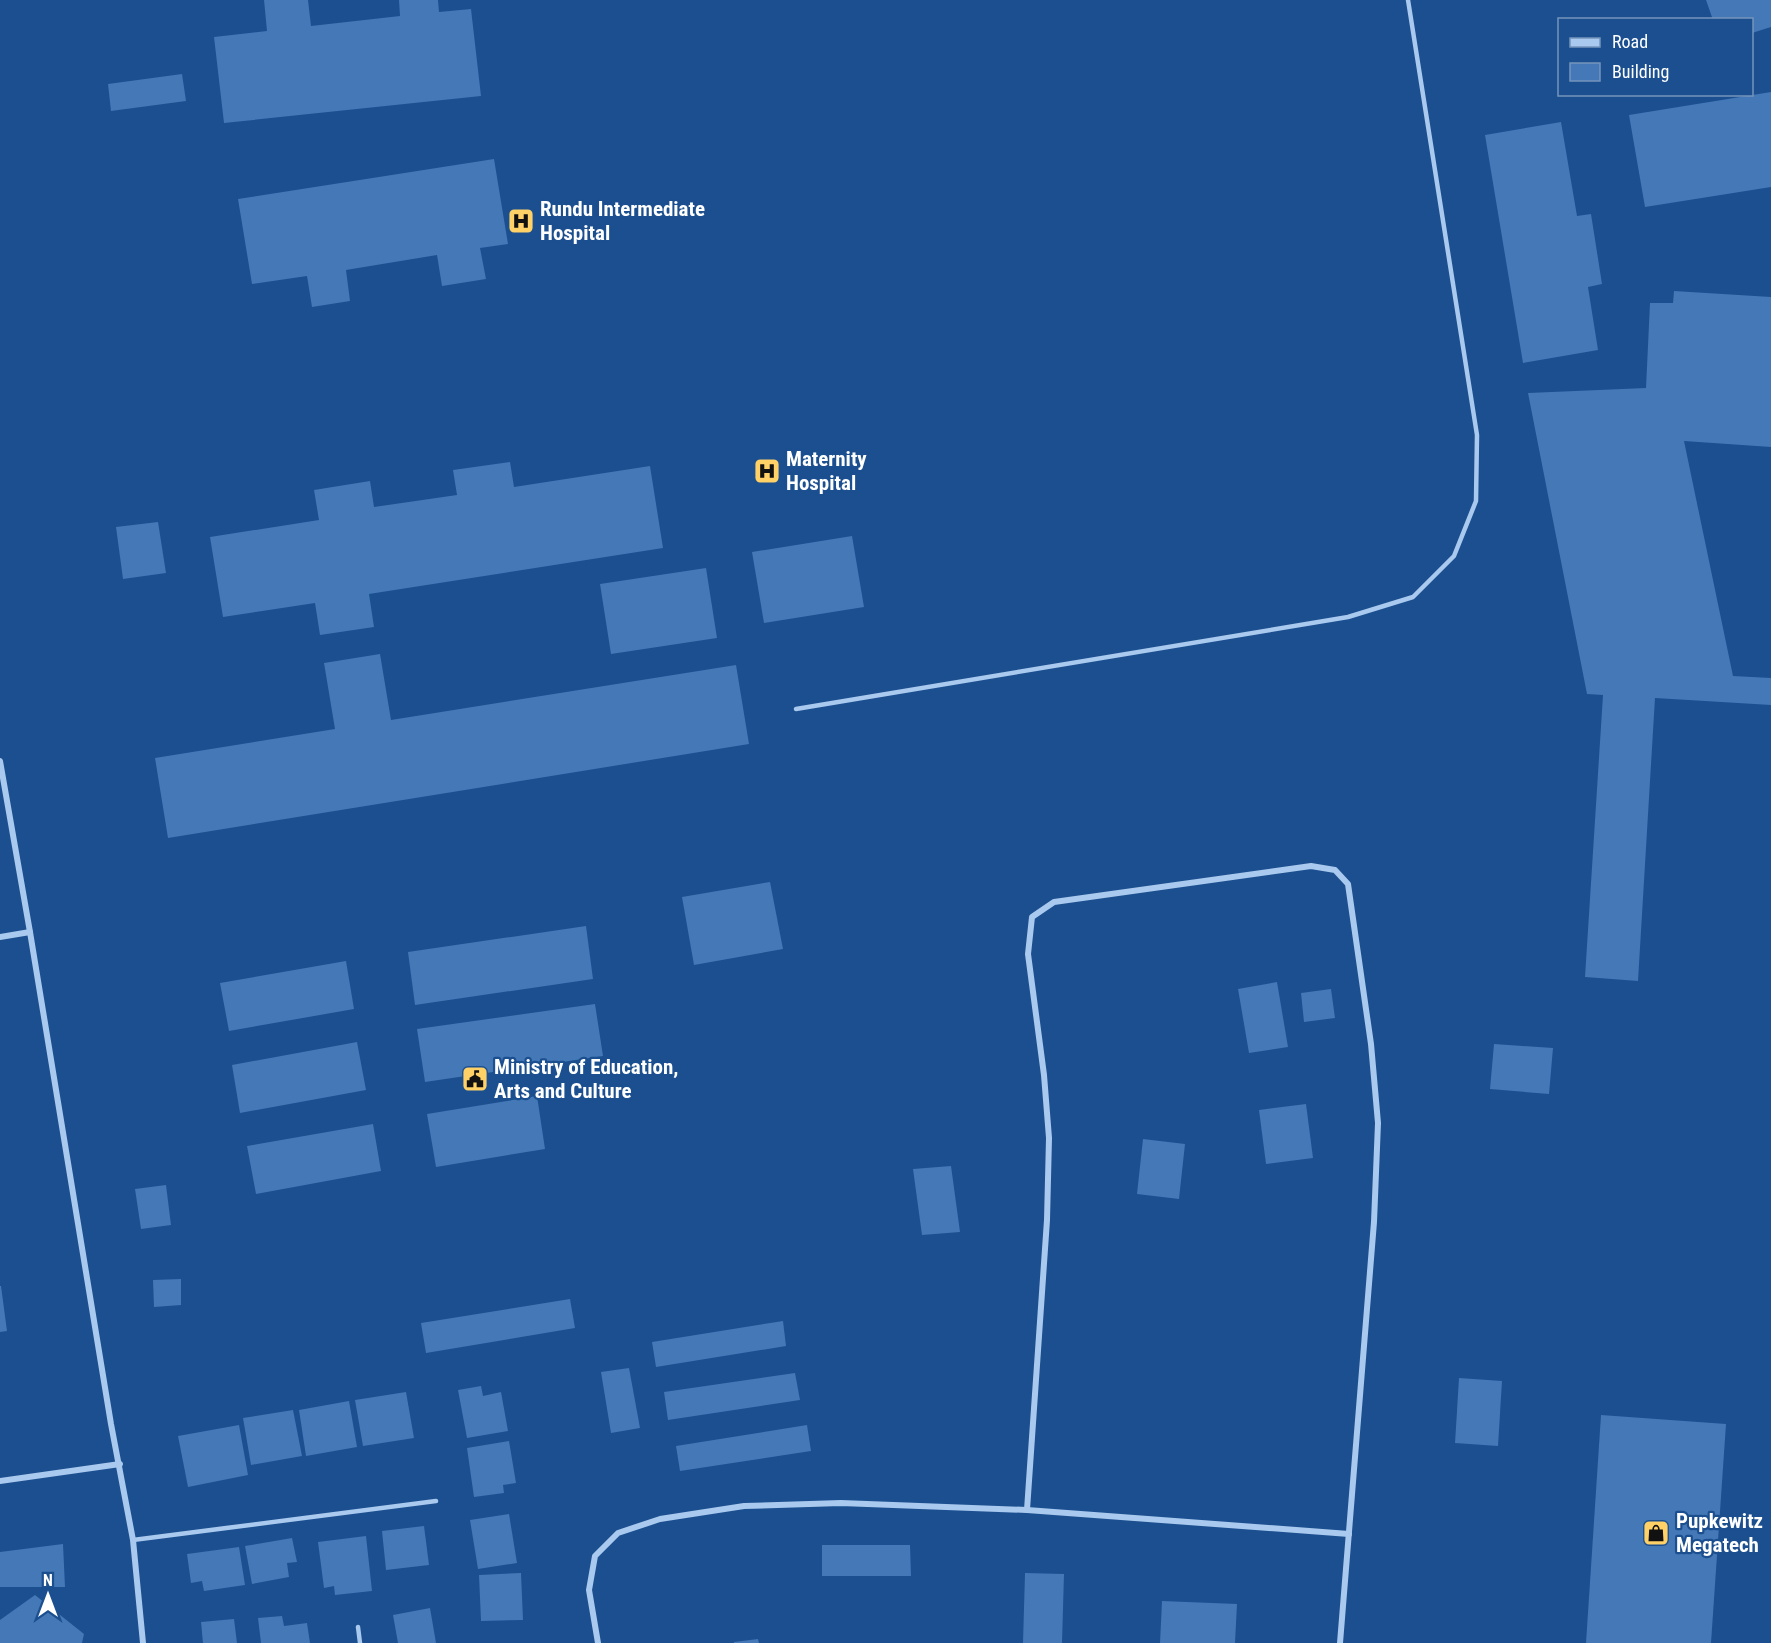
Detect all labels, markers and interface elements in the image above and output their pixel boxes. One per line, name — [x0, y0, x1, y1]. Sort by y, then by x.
legend — [1558, 18, 1753, 96]
text: Road — [1612, 31, 1648, 52]
text: Building — [1612, 61, 1669, 82]
place label: Rundu Intermediate Hospital — [540, 197, 705, 245]
hospital icon: Rundu Intermediate Hospital — [506, 206, 536, 236]
place label: Maternity Hospital — [786, 447, 867, 495]
hospital icon: Maternity Hospital — [752, 456, 782, 486]
place label: Ministry of Education, Arts and Culture — [494, 1055, 678, 1103]
public building icon: Ministry of Education, Arts and Culture — [460, 1064, 490, 1094]
place label: Pupkewitz Megatech — [1676, 1509, 1763, 1557]
shop icon: Pupkewitz Megatech — [1641, 1518, 1671, 1548]
north arrow — [18, 1565, 78, 1625]
text: N — [43, 1571, 53, 1590]

